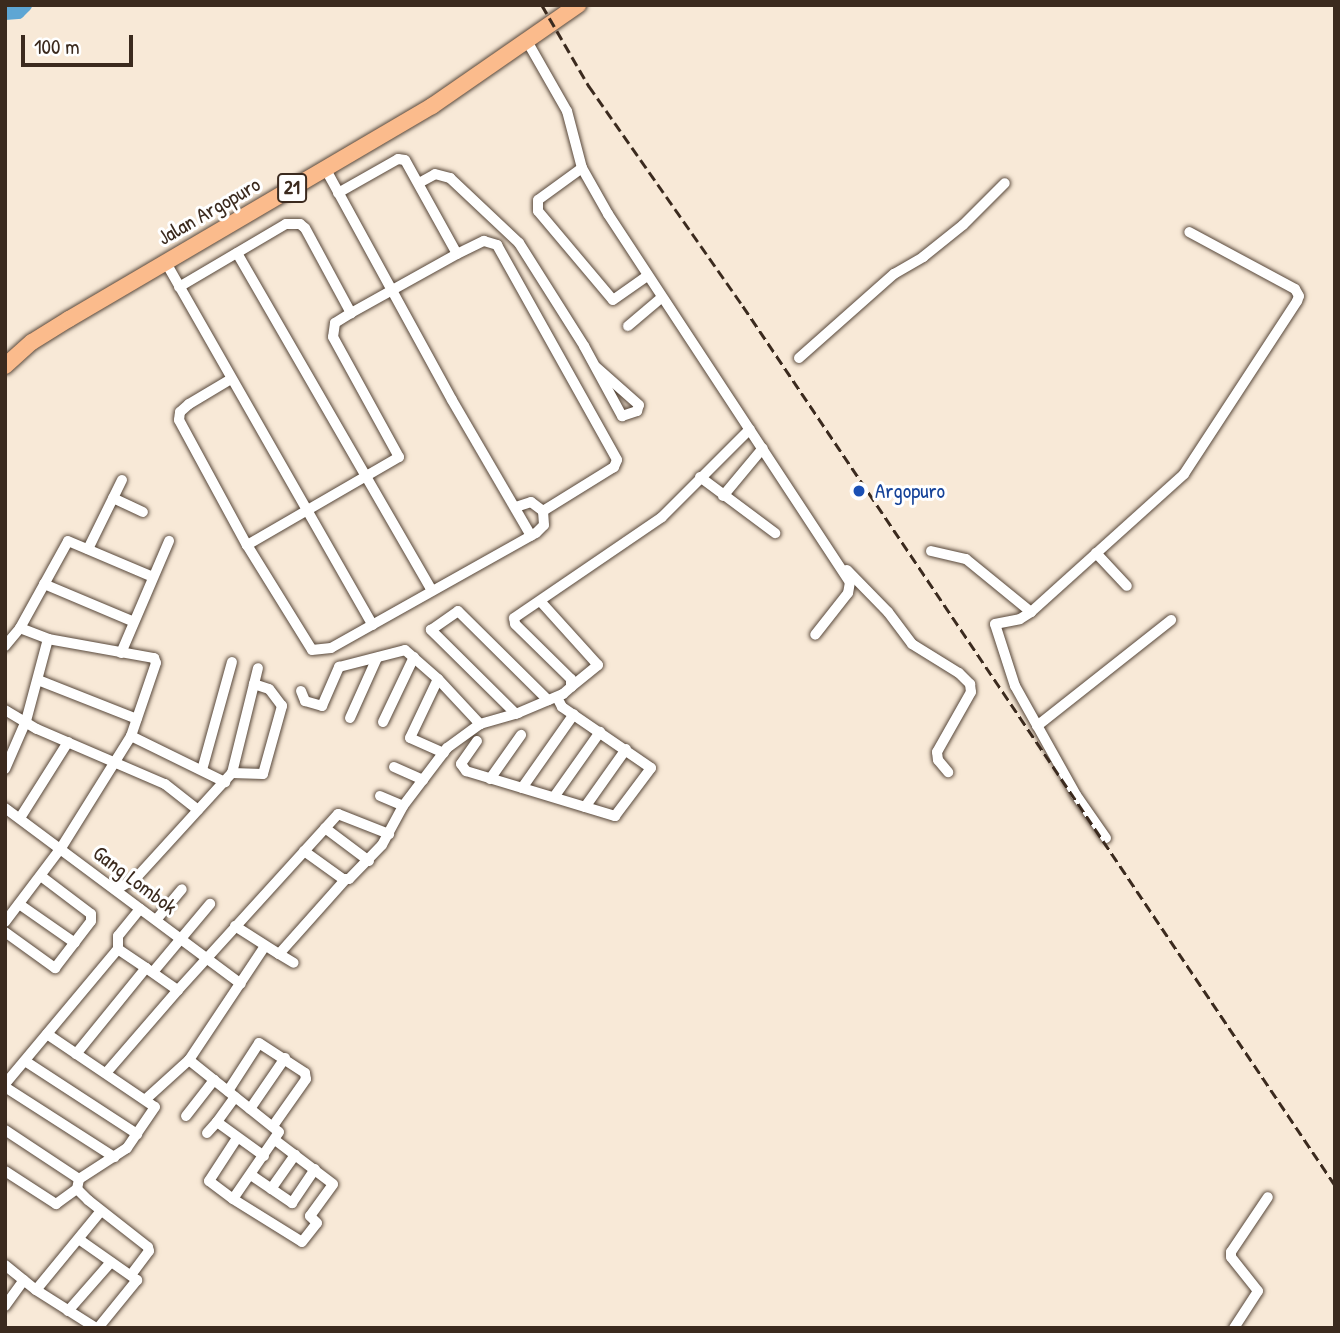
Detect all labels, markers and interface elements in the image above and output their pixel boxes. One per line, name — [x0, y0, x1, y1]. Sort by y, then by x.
scale bar — [24, 21, 136, 65]
text: 100 m — [34, 32, 80, 61]
street label: Jalan Argopuro — [153, 172, 265, 250]
road number: 21 — [276, 172, 308, 204]
place label: Argopuro — [875, 478, 945, 504]
marker: Argopuro — [849, 481, 869, 501]
street label: Gang Lombok — [88, 840, 182, 920]

